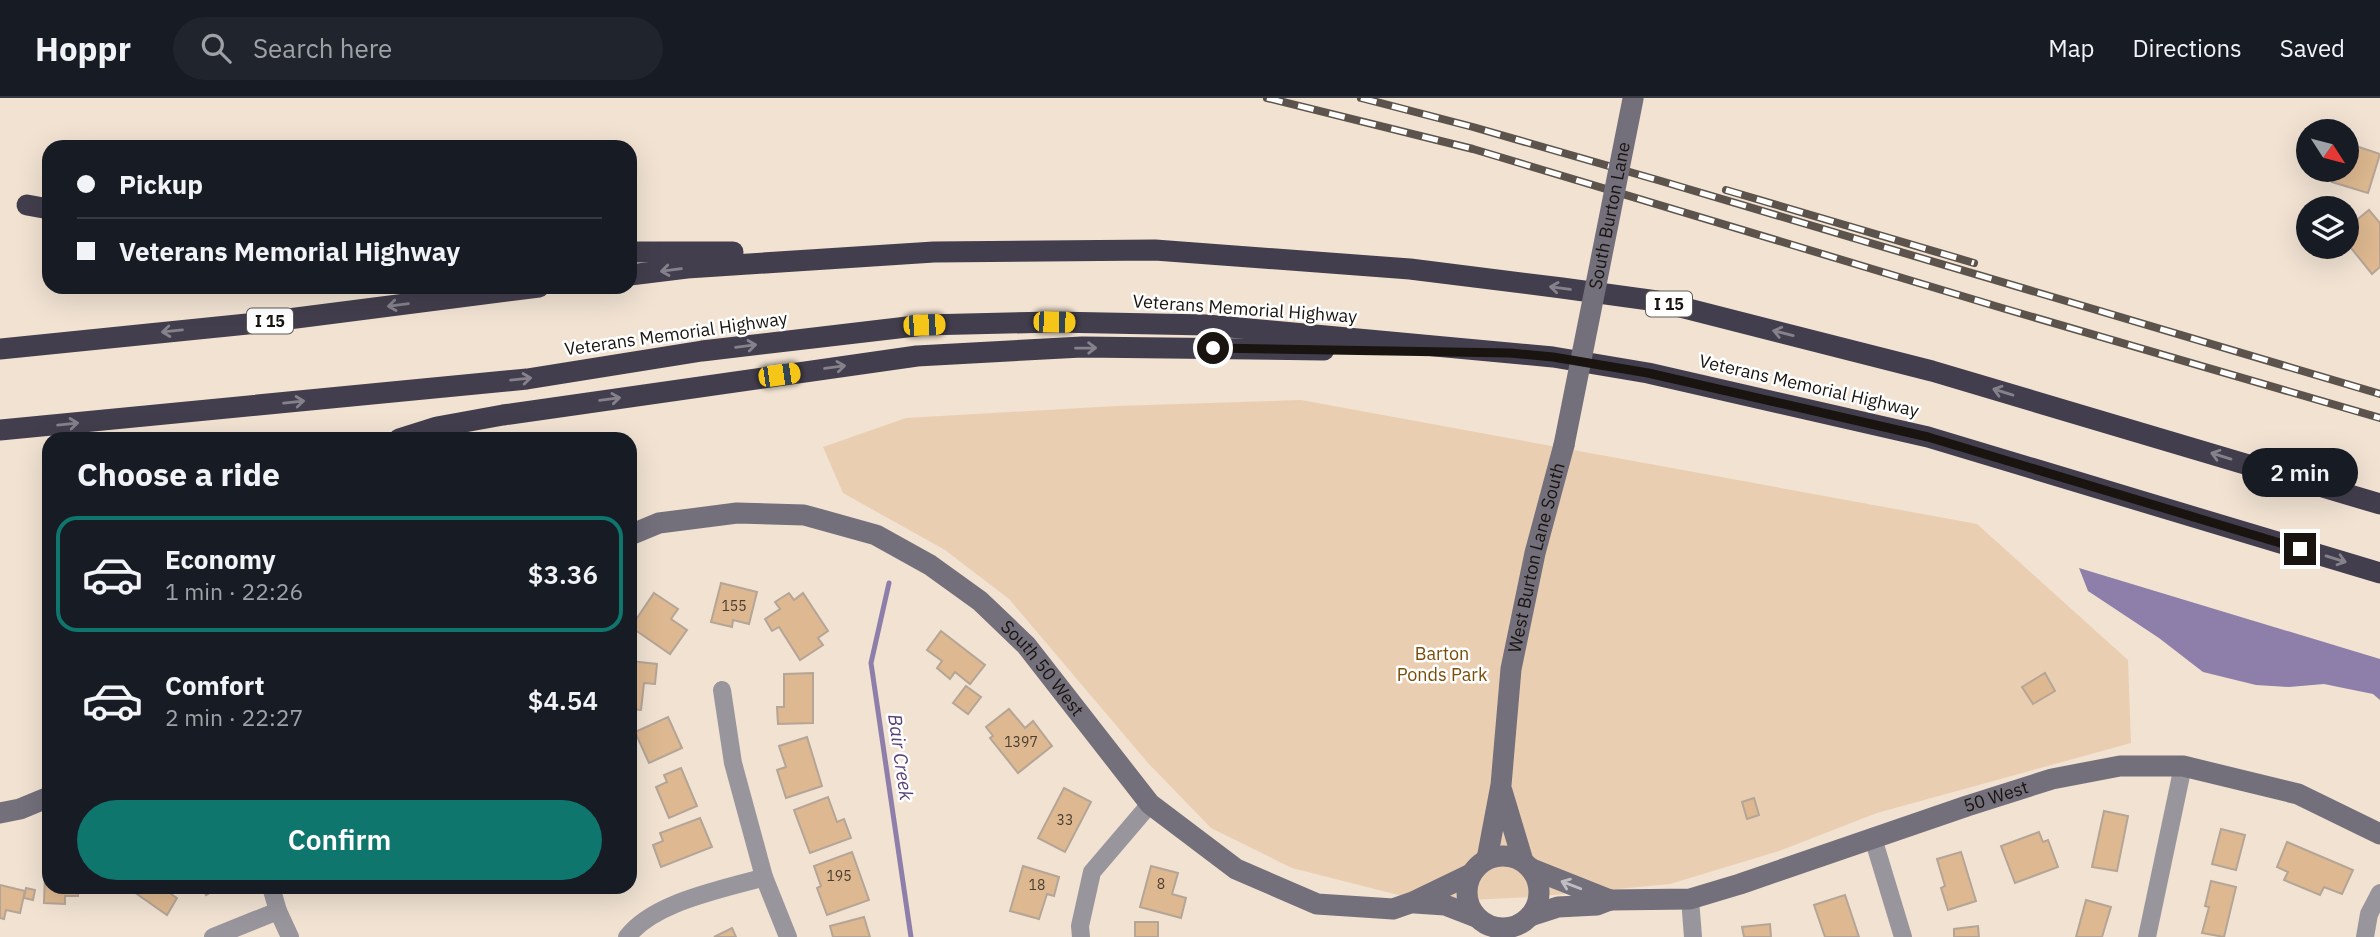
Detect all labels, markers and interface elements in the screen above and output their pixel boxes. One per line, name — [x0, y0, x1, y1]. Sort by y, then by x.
search box — [173, 17, 663, 80]
text: Hoppr — [35, 27, 131, 70]
icon: search — [197, 29, 235, 67]
text: Search here — [253, 31, 392, 65]
text: Map — [2048, 32, 2094, 64]
text: Directions — [2132, 32, 2242, 64]
text: Saved — [2280, 32, 2345, 64]
north arrow — [2296, 119, 2359, 182]
map controls — [2296, 119, 2359, 259]
street label: South Burton Lane — [1583, 140, 1635, 291]
text: Pickup — [119, 167, 203, 201]
button: layers — [2296, 196, 2359, 259]
text: Veterans Memorial Highway — [119, 234, 460, 268]
one-way arrow — [660, 264, 683, 277]
one-way arrow — [1549, 281, 1572, 294]
street label: Veterans Memorial Highway — [1132, 289, 1358, 328]
road number: I 15 — [1646, 292, 1692, 316]
one-way arrow — [387, 298, 410, 311]
street label: Veterans Memorial Highway — [563, 306, 789, 361]
road number: I 15 — [247, 308, 293, 334]
car — [1033, 311, 1076, 333]
car — [903, 314, 946, 336]
one-way arrow — [161, 325, 184, 338]
one-way arrow — [1772, 326, 1795, 339]
route start — [1197, 332, 1229, 364]
one-way arrow — [734, 339, 757, 352]
one-way arrow — [1074, 341, 1097, 354]
street label: Veterans Memorial Highway — [1697, 349, 1921, 422]
one-way arrow — [823, 361, 846, 374]
car — [757, 362, 802, 388]
one-way arrow — [509, 373, 532, 386]
one-way arrow — [1992, 384, 2014, 397]
one-way arrow — [598, 393, 621, 406]
one-way arrow — [283, 395, 305, 408]
one-way arrow — [56, 417, 79, 430]
callout: 2 min — [2242, 448, 2358, 496]
one-way arrow — [2210, 449, 2232, 462]
text: Choose a ride — [77, 453, 280, 495]
text: 2 min — [2270, 457, 2330, 487]
street label: West Burton Lane South — [1503, 460, 1570, 655]
route end — [2284, 533, 2316, 565]
text: Economy — [165, 542, 276, 576]
icon: car — [81, 543, 144, 606]
one-way arrow — [2324, 554, 2346, 567]
text: $3.36 — [528, 557, 598, 591]
text: 1 min · 22:26 — [165, 576, 303, 606]
house number: 155 — [721, 597, 747, 615]
street label: South 50 West — [996, 615, 1089, 721]
park label: Barton Ponds Park — [1397, 642, 1488, 686]
text: Comfort — [165, 668, 264, 702]
icon: car — [81, 669, 144, 732]
text: $4.54 — [528, 683, 598, 717]
text: 2 min · 22:27 — [165, 702, 303, 732]
water label: Bair Creek — [883, 712, 919, 803]
house number: 1397 — [1004, 733, 1038, 751]
street label: 50 West — [1961, 775, 2031, 817]
button: Confirm — [77, 800, 602, 880]
house number: 33 — [1057, 811, 1073, 829]
house number: 195 — [826, 867, 852, 885]
house number: 8 — [1157, 875, 1165, 893]
house number: 18 — [1029, 876, 1045, 894]
one-way arrow — [1561, 877, 1583, 890]

